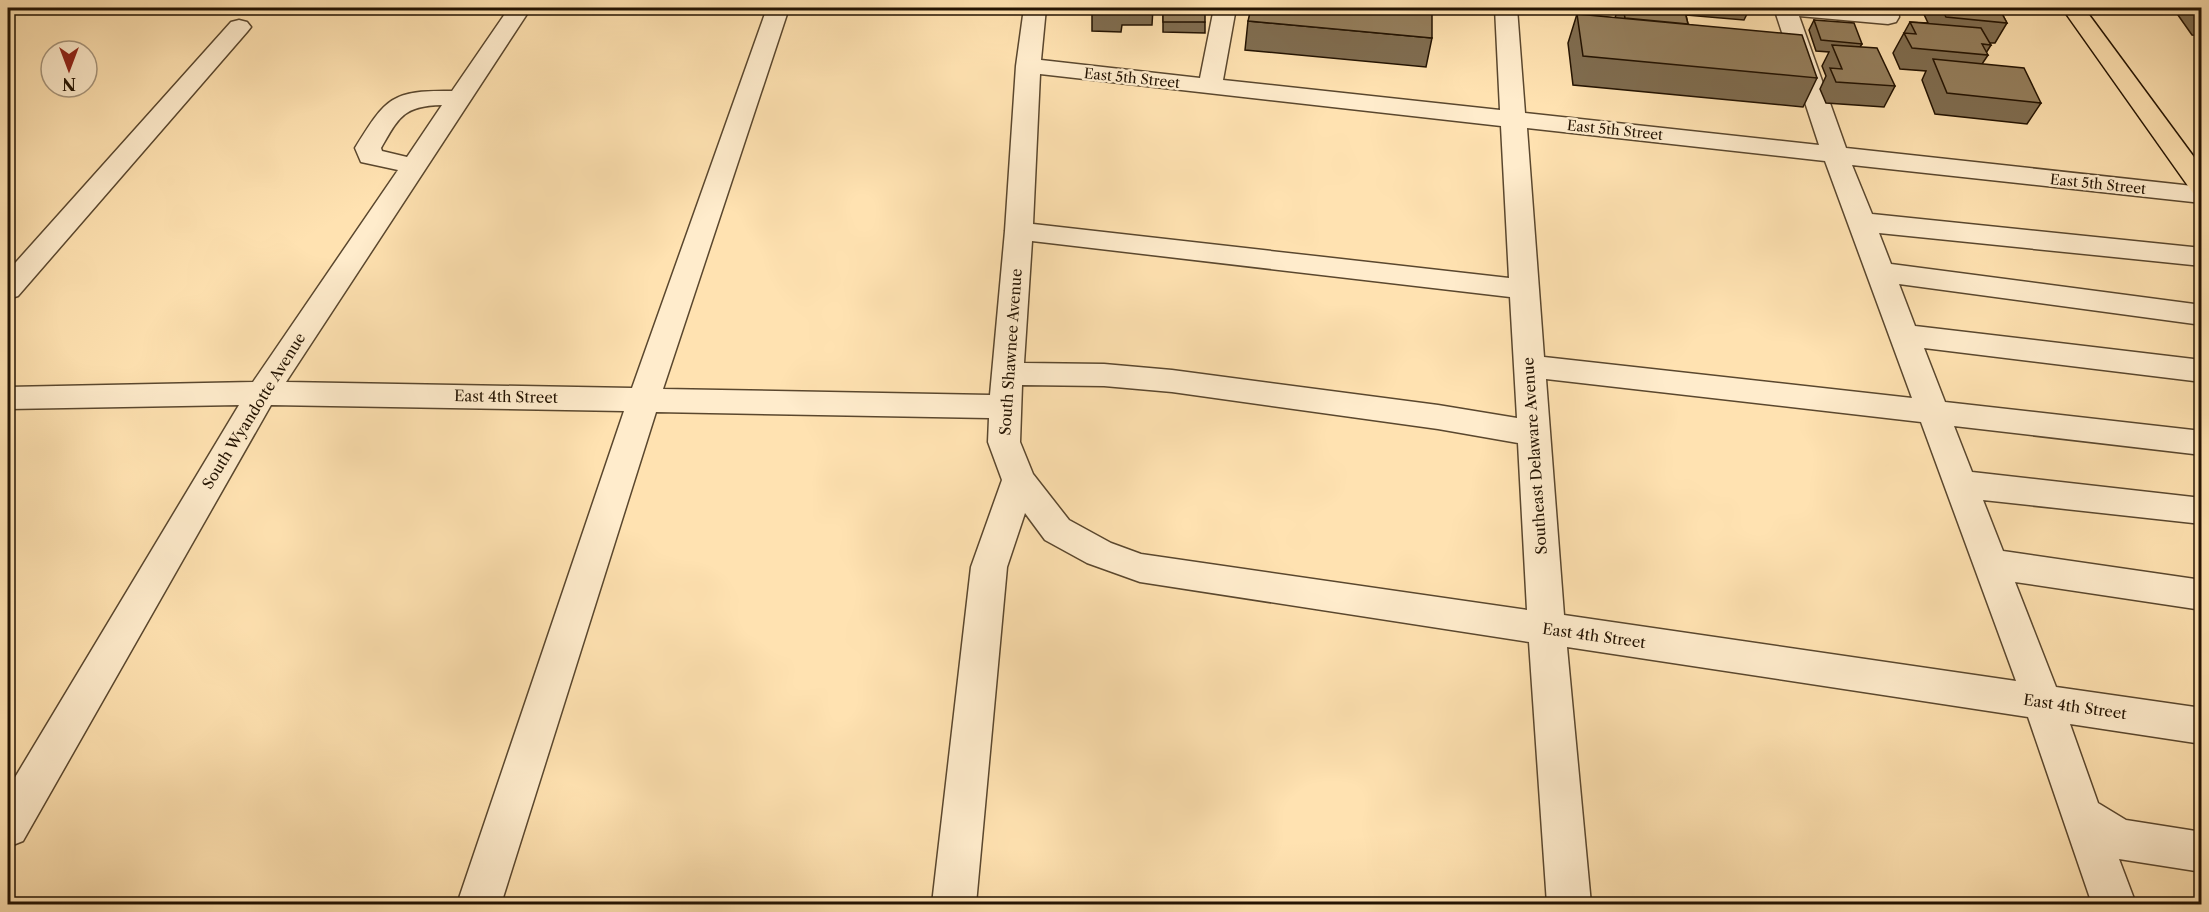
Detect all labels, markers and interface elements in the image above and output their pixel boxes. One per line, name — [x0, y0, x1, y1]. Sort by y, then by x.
north arrow — [39, 39, 99, 99]
street label: East 5th Street — [1083, 64, 1181, 92]
text: N — [62, 74, 76, 94]
street label: East 5th Street — [1566, 116, 1664, 144]
street label: East 5th Street — [2049, 170, 2147, 198]
street label: South Shawnee Avenue — [995, 268, 1026, 436]
street label: South Wyandotte Avenue — [198, 329, 309, 492]
street label: Southeast Delaware Avenue — [1518, 357, 1551, 555]
street label: East 4th Street — [454, 386, 559, 407]
street label: East 4th Street — [1541, 619, 1648, 652]
street label: East 4th Street — [2022, 690, 2129, 723]

